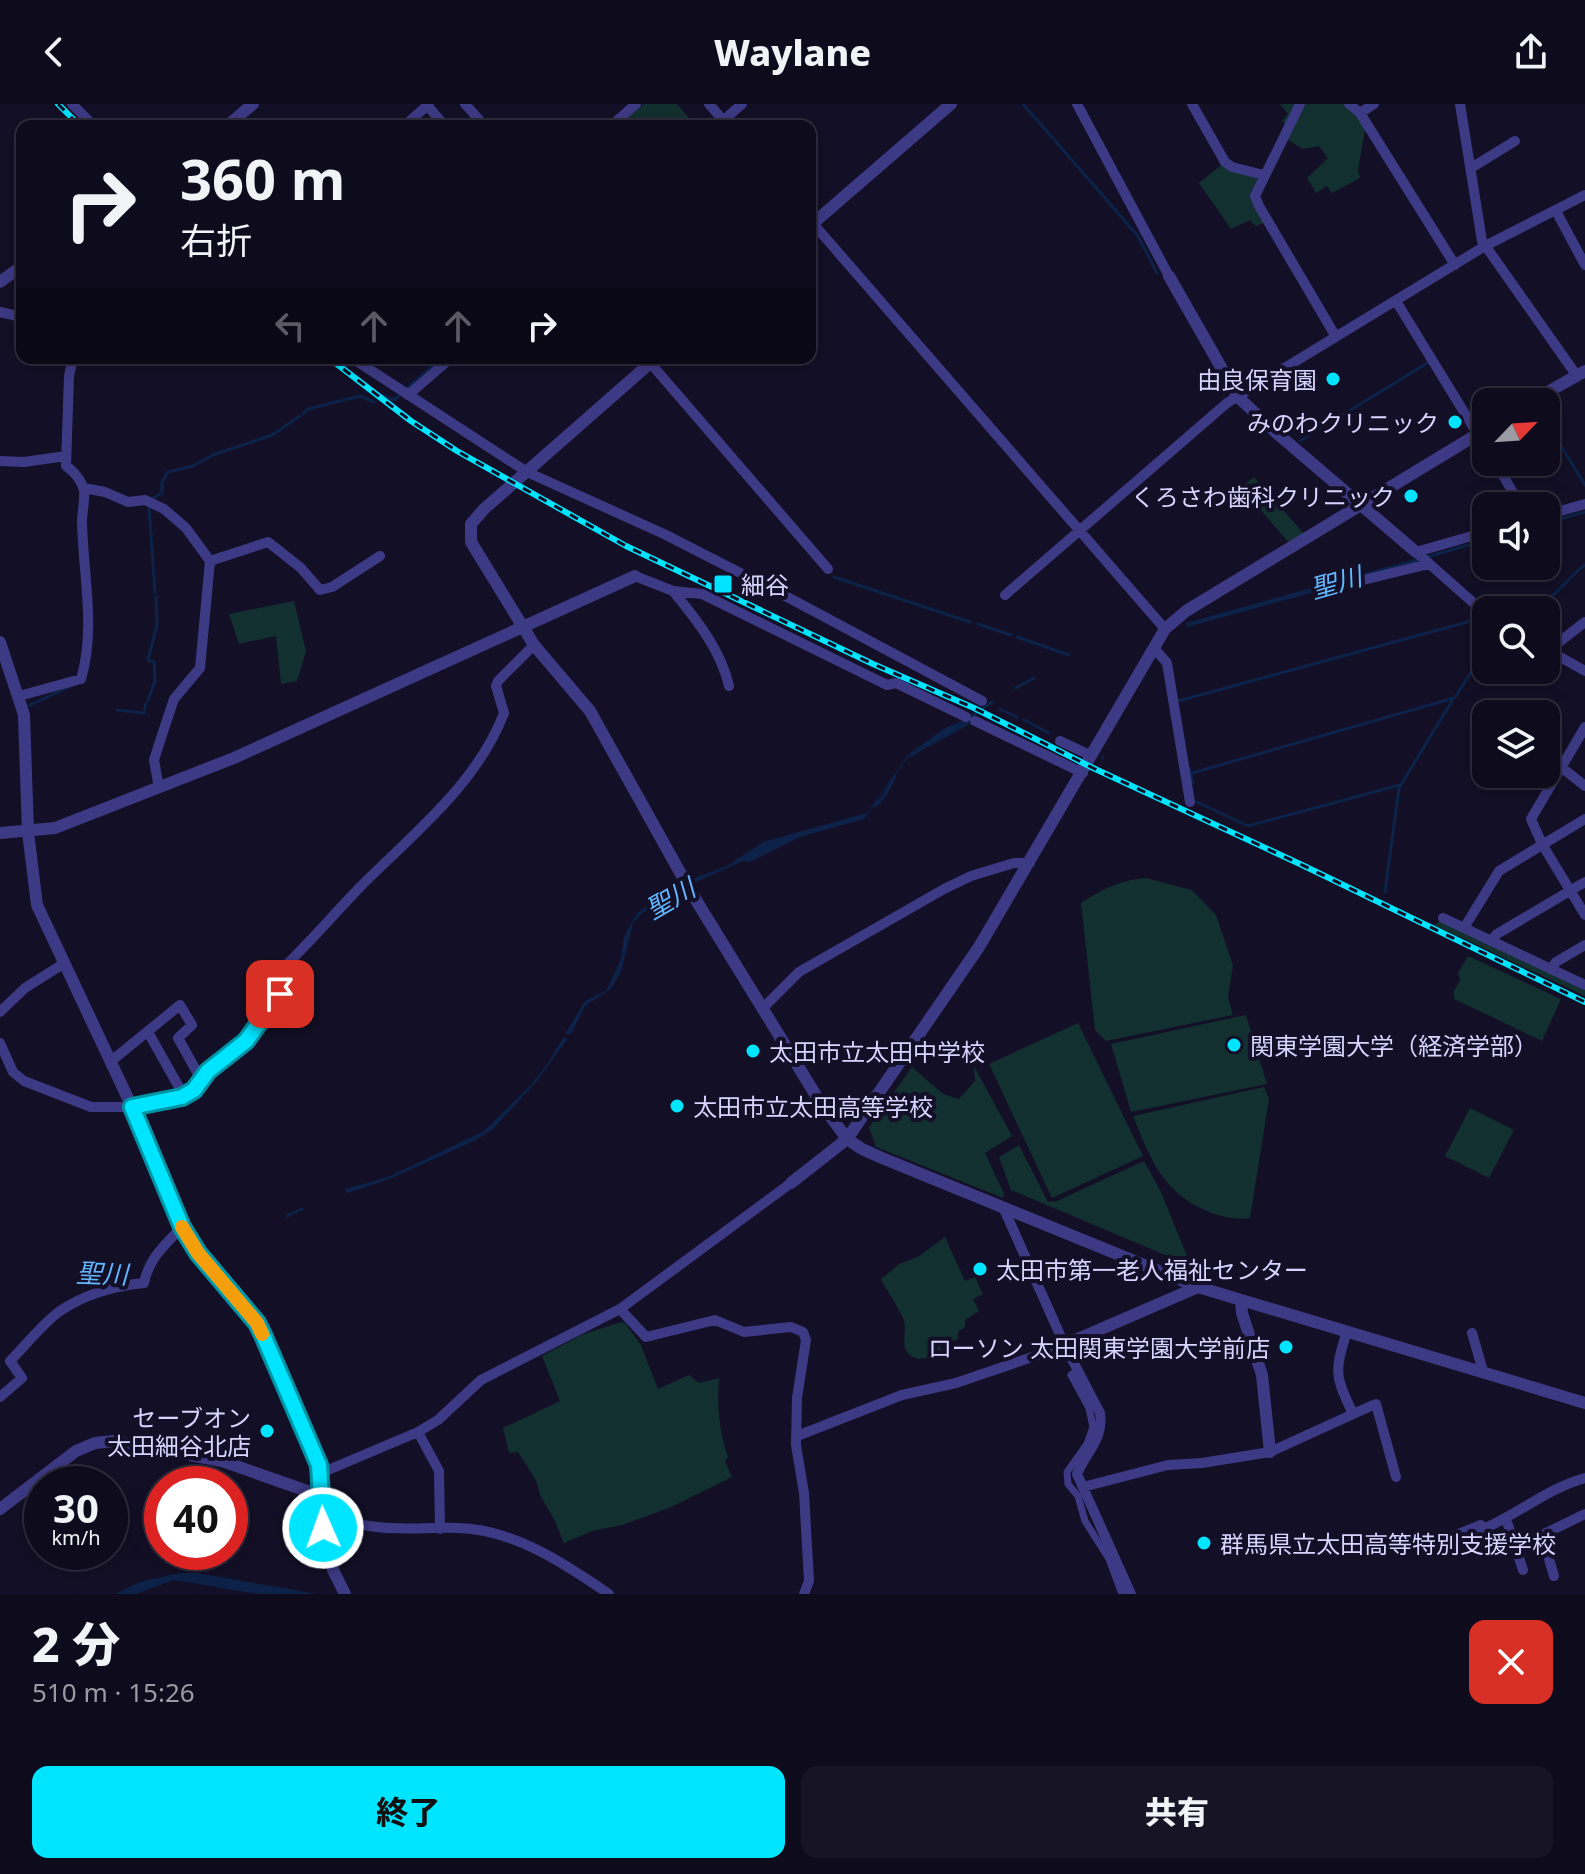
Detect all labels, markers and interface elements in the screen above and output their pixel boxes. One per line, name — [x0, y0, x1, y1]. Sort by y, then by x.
text: Waylane — [714, 28, 871, 77]
icon: back — [32, 30, 76, 74]
icon: share — [1509, 30, 1553, 74]
text: 360 m — [180, 140, 345, 216]
icon: right — [48, 152, 152, 256]
text: 右折 — [180, 216, 252, 265]
icon: left — [268, 304, 312, 348]
icon: ahead — [352, 304, 396, 348]
icon: ahead — [436, 304, 480, 348]
icon: right — [520, 304, 564, 348]
place label: 由良保育園 — [1197, 363, 1317, 396]
marker: 由良保育園 — [1324, 370, 1342, 388]
north arrow — [1472, 388, 1560, 476]
map controls — [1472, 388, 1560, 788]
place label: みのわクリニック — [1247, 406, 1439, 439]
marker: みのわクリニック — [1446, 413, 1464, 431]
place label: くろさわ歯科クリニック — [1131, 480, 1395, 513]
marker: くろさわ歯科クリニック — [1402, 487, 1420, 505]
button: sound — [1472, 492, 1560, 580]
water label: 聖川 — [1306, 557, 1369, 606]
place label: 細谷 — [741, 568, 789, 601]
marker: 細谷 — [712, 573, 734, 595]
button: search — [1472, 596, 1560, 684]
button: layers — [1472, 700, 1560, 788]
water label: 聖川 — [638, 868, 704, 927]
pin — [246, 960, 314, 1028]
icon: arrive — [258, 972, 302, 1016]
place label: 関東学園大学（経済学部） — [1250, 1029, 1538, 1062]
place label: 太田市立太田中学校 — [769, 1035, 985, 1068]
marker: 関東学園大学（経済学部） — [1225, 1036, 1243, 1054]
marker: 太田市立太田中学校 — [744, 1042, 762, 1060]
place label: 太田市立太田高等学校 — [693, 1090, 933, 1123]
marker: 太田市立太田高等学校 — [668, 1097, 686, 1115]
place label: 太田市第一老人福祉センター — [996, 1253, 1308, 1286]
water label: 聖川 — [75, 1254, 132, 1292]
marker: 太田市第一老人福祉センター — [971, 1260, 989, 1278]
place label: ローソン 太田関東学園大学前店 — [928, 1331, 1270, 1364]
marker: ローソン 太田関東学園大学前店 — [1277, 1338, 1295, 1356]
place label: セーブオン 太田細谷北店 — [107, 1401, 251, 1462]
marker: セーブオン 太田細谷北店 — [258, 1422, 276, 1440]
speed limit sign: 40 — [144, 1466, 248, 1570]
text: 30 — [53, 1480, 99, 1535]
position arrow — [281, 1486, 365, 1570]
text: km/h — [51, 1524, 101, 1551]
place label: 群馬県立太田高等特別支援学校 — [1220, 1527, 1556, 1560]
marker: 群馬県立太田高等特別支援学校 — [1195, 1534, 1213, 1552]
text: 2 分 — [32, 1611, 120, 1676]
button: close — [1469, 1620, 1553, 1704]
text: 510 m · 15:26 — [32, 1674, 195, 1710]
button: 終了 — [32, 1766, 785, 1858]
button: 共有 — [801, 1766, 1553, 1858]

